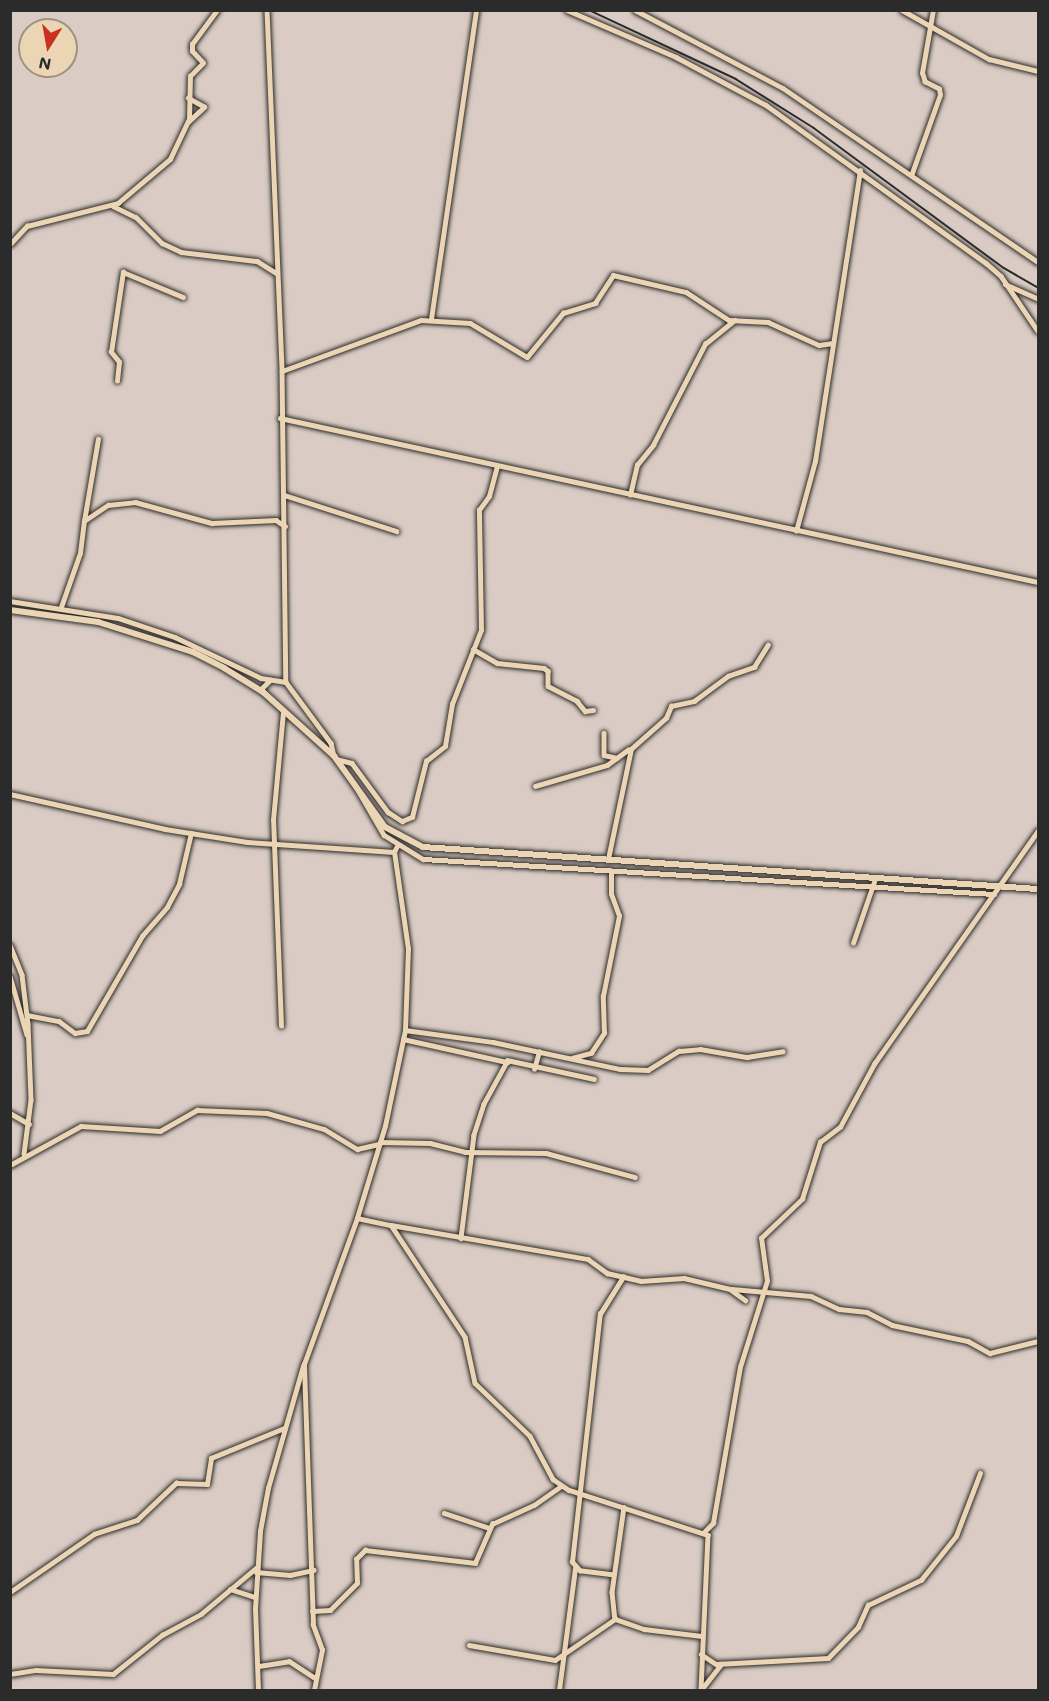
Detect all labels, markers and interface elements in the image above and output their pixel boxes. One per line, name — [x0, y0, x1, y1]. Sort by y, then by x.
north arrow — [18, 18, 78, 78]
text: N — [37, 53, 53, 76]

